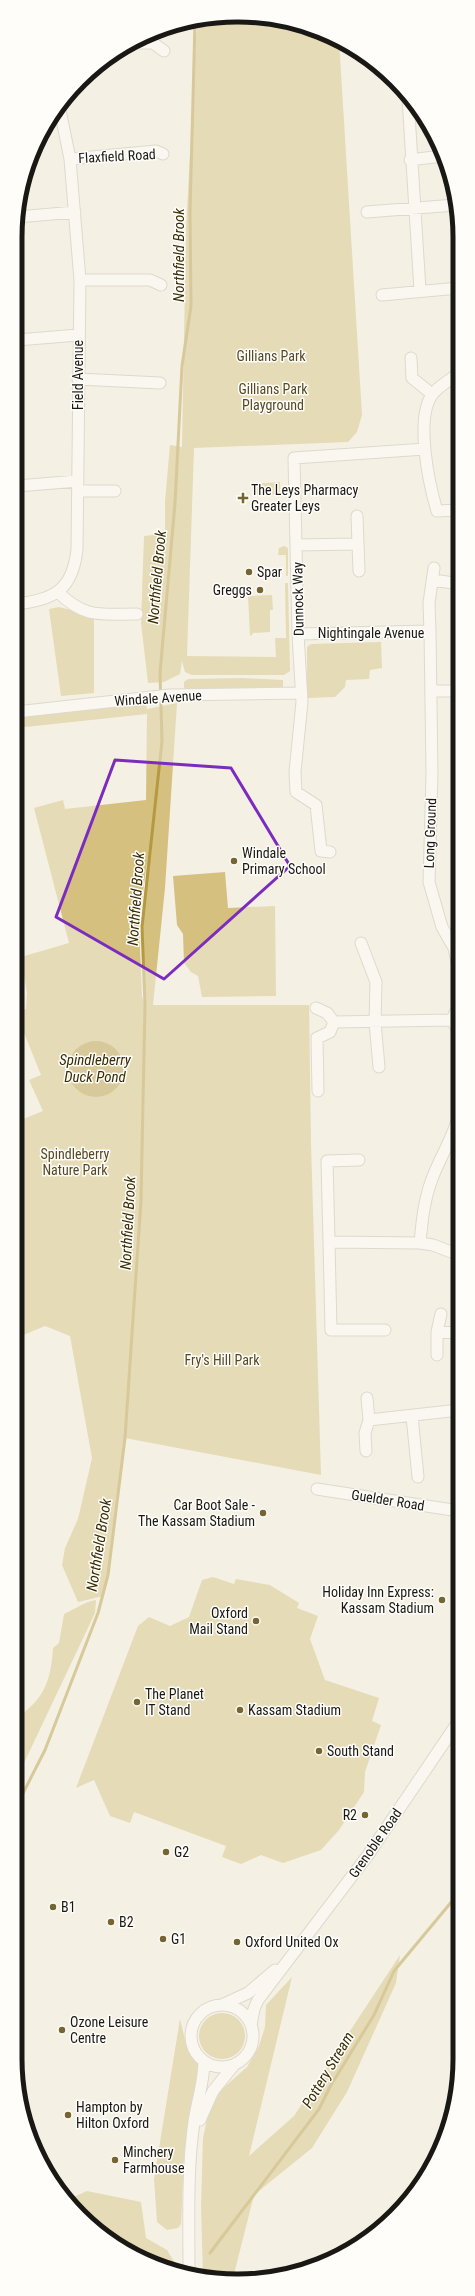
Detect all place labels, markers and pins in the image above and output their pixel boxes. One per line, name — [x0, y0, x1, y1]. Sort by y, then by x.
place label: The Leys Pharmacy Greater Leys — [251, 482, 359, 514]
marker: The Leys Pharmacy Greater Leys — [238, 493, 248, 503]
place label: Spar — [257, 564, 282, 580]
marker: Spar — [244, 567, 254, 577]
place label: Greggs — [213, 582, 252, 598]
marker: Greggs — [255, 585, 265, 595]
place label: Windale Primary School — [242, 845, 326, 877]
marker: Windale Primary School — [229, 856, 239, 866]
place label: Car Boot Sale - The Kassam Stadium — [138, 1497, 256, 1529]
marker: Car Boot Sale - The Kassam Stadium — [258, 1508, 268, 1518]
place label: Holiday Inn Express: Kassam Stadium — [322, 1584, 434, 1616]
marker: Holiday Inn Express: Kassam Stadium — [437, 1595, 447, 1605]
place label: Oxford Mail Stand — [189, 1605, 248, 1637]
marker: Oxford Mail Stand — [251, 1616, 261, 1626]
place label: The Planet IT Stand — [145, 1686, 204, 1718]
marker: The Planet IT Stand — [132, 1697, 142, 1707]
place label: Kassam Stadium — [248, 1702, 341, 1718]
marker: Kassam Stadium — [235, 1705, 245, 1715]
place label: South Stand — [327, 1743, 394, 1759]
marker: South Stand — [314, 1746, 324, 1756]
place label: R2 — [343, 1807, 357, 1823]
marker: R2 — [360, 1810, 370, 1820]
place label: G2 — [174, 1844, 189, 1860]
marker: G2 — [161, 1847, 171, 1857]
place label: B1 — [61, 1899, 76, 1915]
marker: B1 — [48, 1902, 58, 1912]
place label: B2 — [119, 1914, 134, 1930]
marker: B2 — [106, 1917, 116, 1927]
place label: G1 — [171, 1931, 186, 1947]
marker: G1 — [158, 1934, 168, 1944]
place label: Oxford United Ox — [245, 1934, 339, 1950]
marker: Oxford United Ox — [232, 1937, 242, 1947]
place label: Ozone Leisure Centre — [70, 2014, 149, 2046]
marker: Ozone Leisure Centre — [57, 2025, 67, 2035]
place label: Hampton by Hilton Oxford — [76, 2099, 149, 2131]
marker: Hampton by Hilton Oxford — [63, 2110, 73, 2120]
place label: Minchery Farmhouse — [123, 2144, 185, 2176]
marker: Minchery Farmhouse — [110, 2155, 120, 2165]

